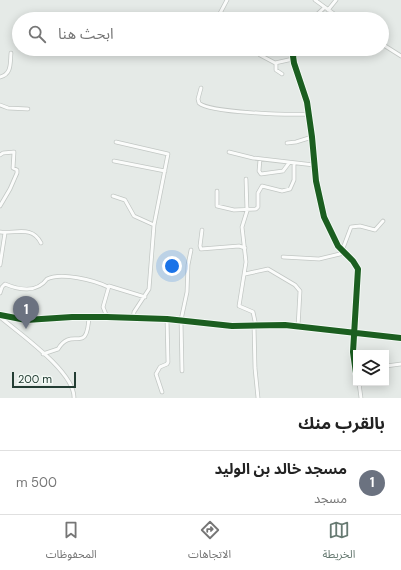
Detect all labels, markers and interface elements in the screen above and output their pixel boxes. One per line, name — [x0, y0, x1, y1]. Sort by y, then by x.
search box — [12, 12, 389, 56]
icon: search — [26, 23, 48, 45]
text: ابحث هنا — [58, 24, 114, 44]
your location — [162, 256, 182, 276]
pin: 1 — [13, 296, 39, 329]
map controls — [353, 350, 389, 386]
button: layers — [353, 350, 389, 386]
scale bar — [12, 370, 76, 389]
text: 200 m — [18, 372, 52, 386]
text: بالقرب منك — [298, 412, 385, 434]
text: مسجد خالد بن الوليد — [214, 459, 347, 479]
text: 500 m — [16, 474, 57, 491]
text: 1 — [370, 474, 374, 491]
text: مسجد — [314, 490, 347, 507]
tab: المحفوظات — [46, 519, 97, 566]
tab: الاتجاهات — [188, 519, 231, 566]
tab: الخريطة — [322, 519, 355, 566]

